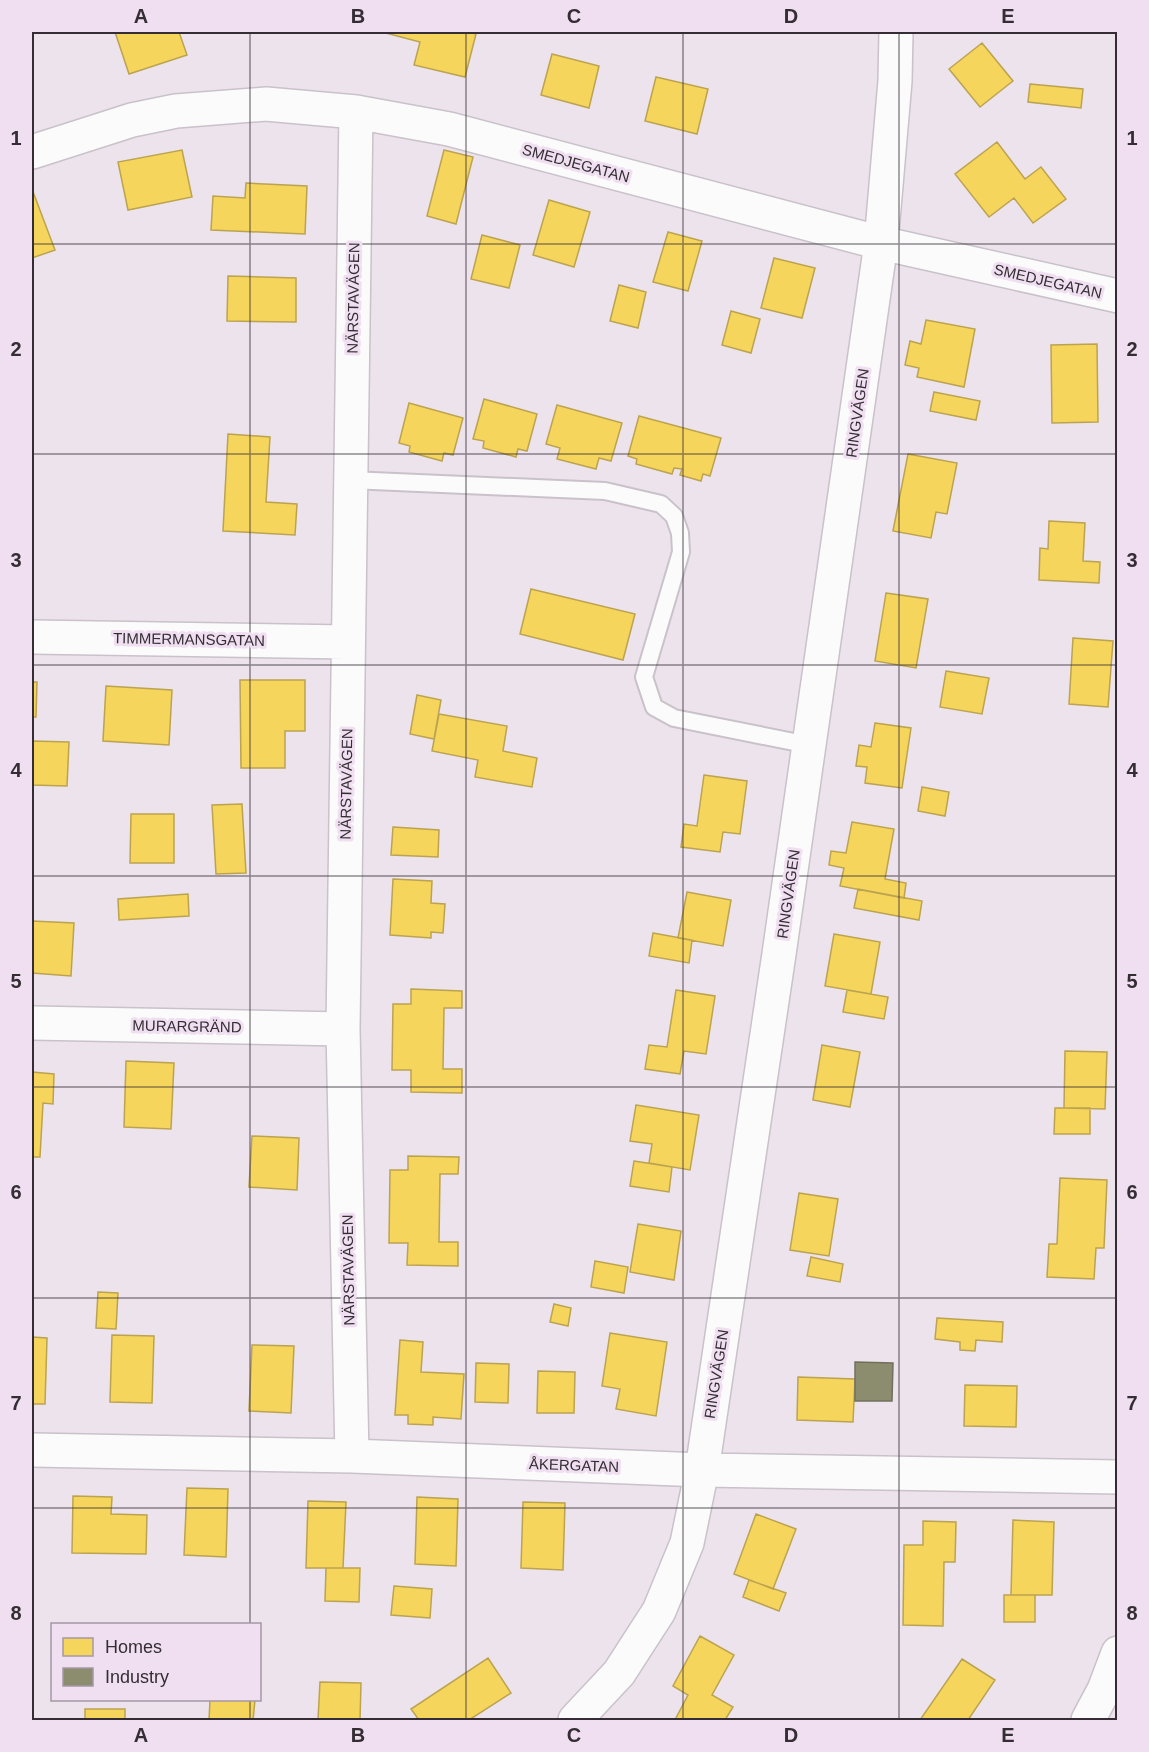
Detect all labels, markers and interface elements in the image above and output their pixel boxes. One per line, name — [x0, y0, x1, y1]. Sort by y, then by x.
text: A — [134, 5, 148, 27]
text: B — [351, 5, 365, 27]
text: C — [567, 5, 581, 27]
text: D — [784, 5, 798, 27]
text: E — [1001, 5, 1015, 27]
text: 1 — [10, 127, 22, 149]
text: 1 — [1126, 127, 1138, 149]
street label: SMEDJEGATAN — [521, 141, 631, 185]
street label: NÄRSTAVÄGEN — [344, 242, 362, 354]
street label: SMEDJEGATAN — [992, 260, 1104, 302]
text: 2 — [10, 338, 22, 360]
text: 2 — [1126, 338, 1138, 360]
street label: RINGVÄGEN — [842, 367, 872, 459]
text: 3 — [10, 549, 22, 571]
text: 3 — [1126, 549, 1138, 571]
street label: TIMMERMANSGATAN — [113, 629, 265, 649]
street label: NÄRSTAVÄGEN — [337, 728, 355, 840]
text: 4 — [10, 759, 22, 781]
text: 4 — [1126, 759, 1138, 781]
street label: RINGVÄGEN — [773, 848, 803, 940]
text: 5 — [10, 970, 22, 992]
text: 5 — [1126, 970, 1138, 992]
street label: MURARGRÄND — [132, 1017, 242, 1035]
text: 6 — [10, 1181, 22, 1203]
text: 6 — [1126, 1181, 1138, 1203]
street label: NÄRSTAVÄGEN — [339, 1214, 357, 1326]
street label: RINGVÄGEN — [701, 1328, 731, 1420]
text: 7 — [10, 1392, 22, 1414]
text: 7 — [1126, 1392, 1138, 1414]
street label: ÅKERGATAN — [529, 1455, 619, 1475]
text: 8 — [10, 1602, 22, 1624]
text: 8 — [1126, 1602, 1138, 1624]
legend — [51, 1623, 261, 1701]
text: Homes — [105, 1637, 162, 1657]
text: Industry — [105, 1667, 169, 1687]
text: A — [134, 1724, 148, 1746]
text: B — [351, 1724, 365, 1746]
text: C — [567, 1724, 581, 1746]
text: D — [784, 1724, 798, 1746]
text: E — [1001, 1724, 1015, 1746]

